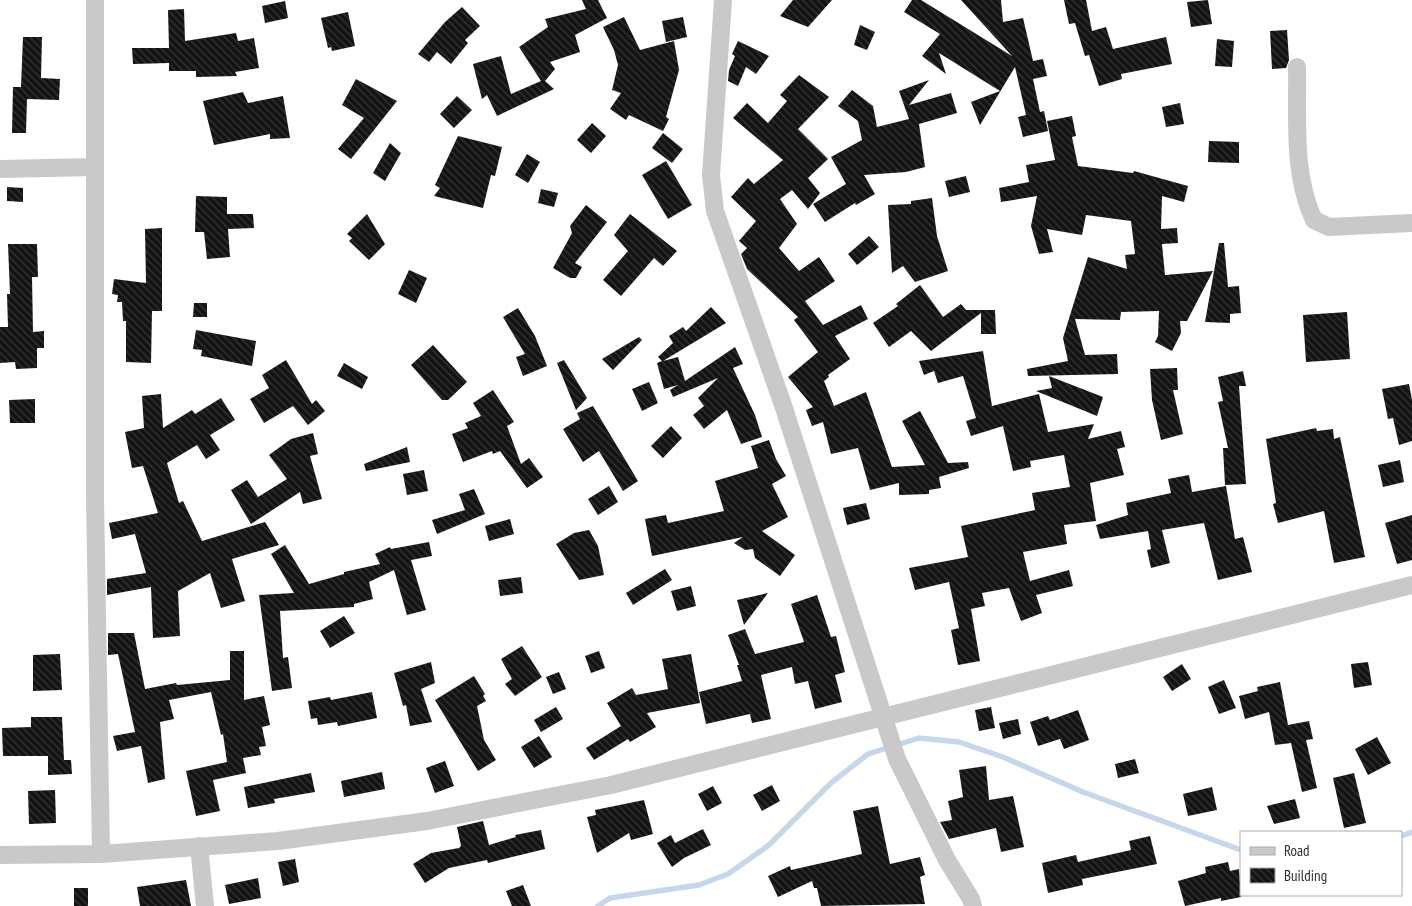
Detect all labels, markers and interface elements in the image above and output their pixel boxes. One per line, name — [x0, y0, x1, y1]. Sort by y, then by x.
legend — [1240, 831, 1402, 896]
text: Road — [1284, 841, 1310, 860]
text: Building — [1284, 866, 1327, 885]

